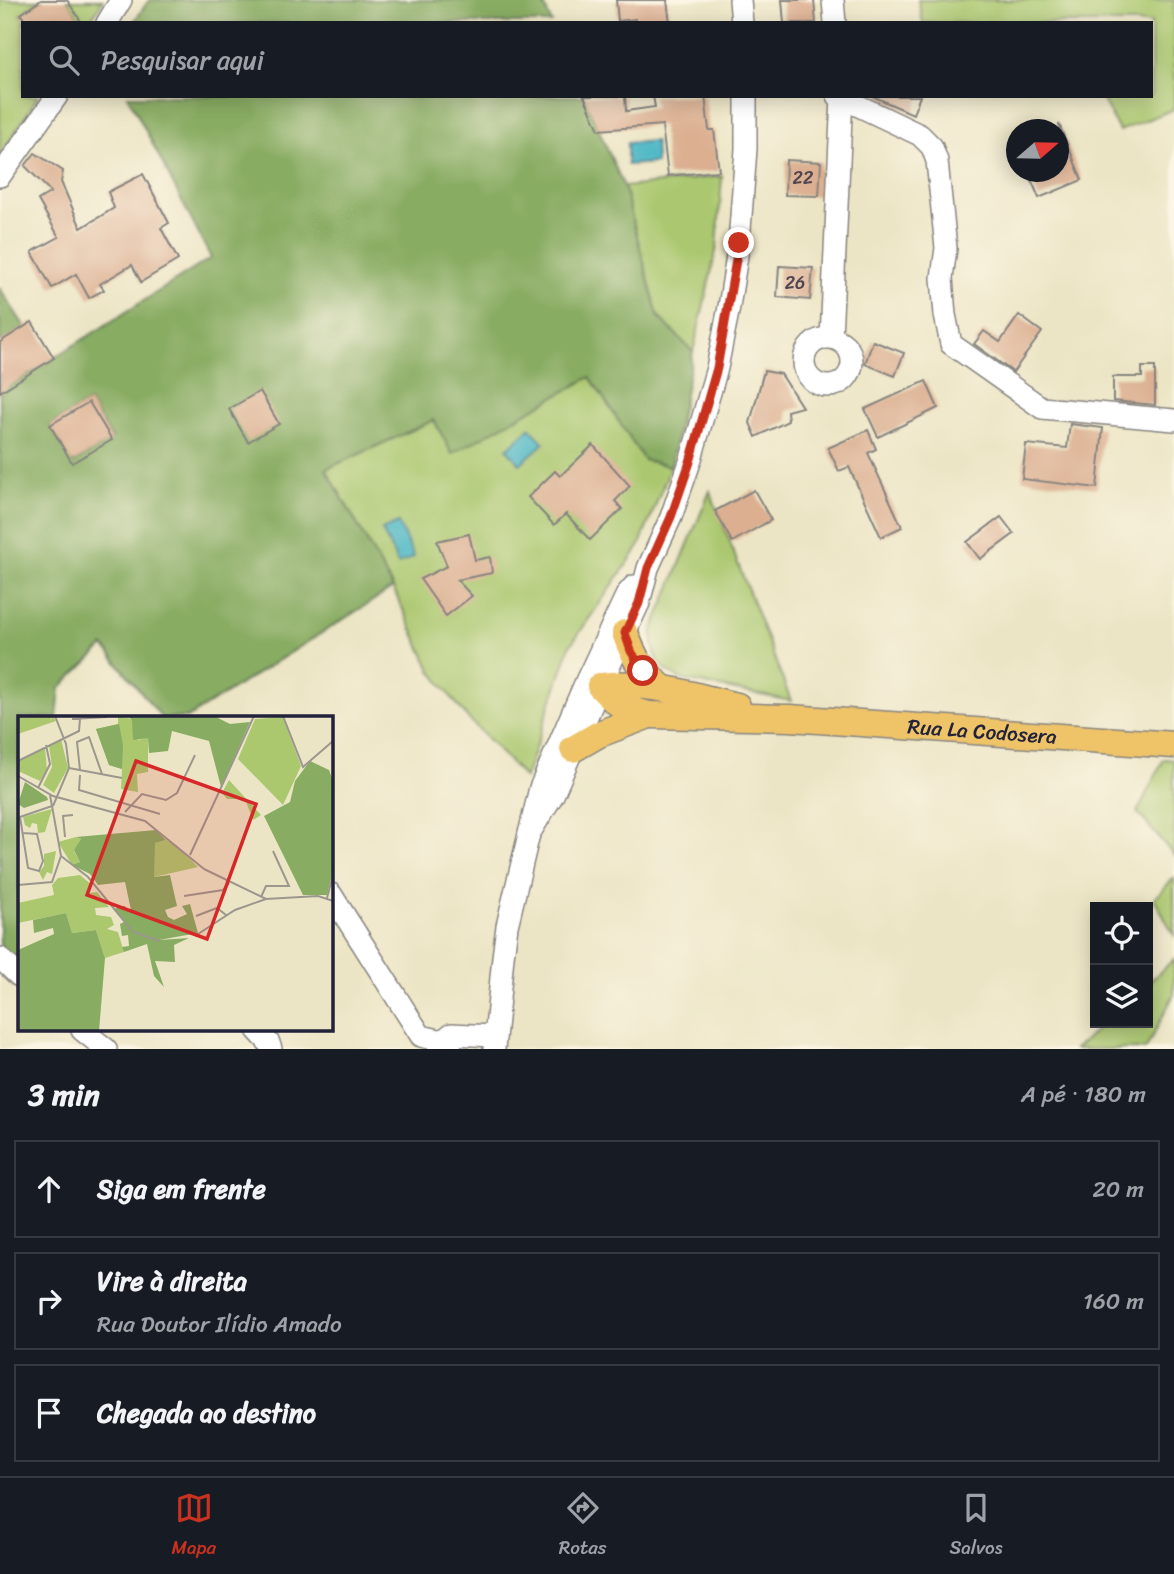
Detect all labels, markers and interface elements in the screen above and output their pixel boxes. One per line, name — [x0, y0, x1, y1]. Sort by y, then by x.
search box — [21, 21, 1153, 98]
text: Pesquisar aqui — [101, 37, 264, 83]
icon: search — [45, 41, 83, 79]
north arrow — [1006, 119, 1069, 182]
house number: 22 — [793, 162, 813, 194]
route end — [723, 227, 754, 258]
house number: 26 — [785, 267, 805, 299]
route start — [627, 655, 658, 686]
street label: Rua La Codosera — [906, 707, 1059, 756]
inset map — [18, 716, 332, 1032]
map controls — [1090, 902, 1153, 1028]
button: locate — [1090, 902, 1153, 965]
button: layers — [1090, 965, 1153, 1028]
text: 3 min — [28, 1068, 100, 1122]
text: A pé · 180 m — [1021, 1074, 1146, 1115]
text: Siga em frente — [97, 1166, 266, 1212]
text: 20 m — [1093, 1169, 1144, 1210]
icon: ahead — [30, 1170, 68, 1208]
text: Vire à direita — [97, 1258, 247, 1304]
text: 160 m — [1083, 1281, 1144, 1322]
icon: right — [30, 1282, 68, 1320]
text: Rua Doutor Ilídio Amado — [97, 1304, 342, 1345]
text: Chegada ao destino — [97, 1390, 316, 1436]
icon: arrive — [30, 1394, 68, 1432]
tab: Mapa — [171, 1489, 216, 1564]
tab: Rotas — [559, 1489, 607, 1564]
tab: Salvos — [949, 1489, 1003, 1564]

